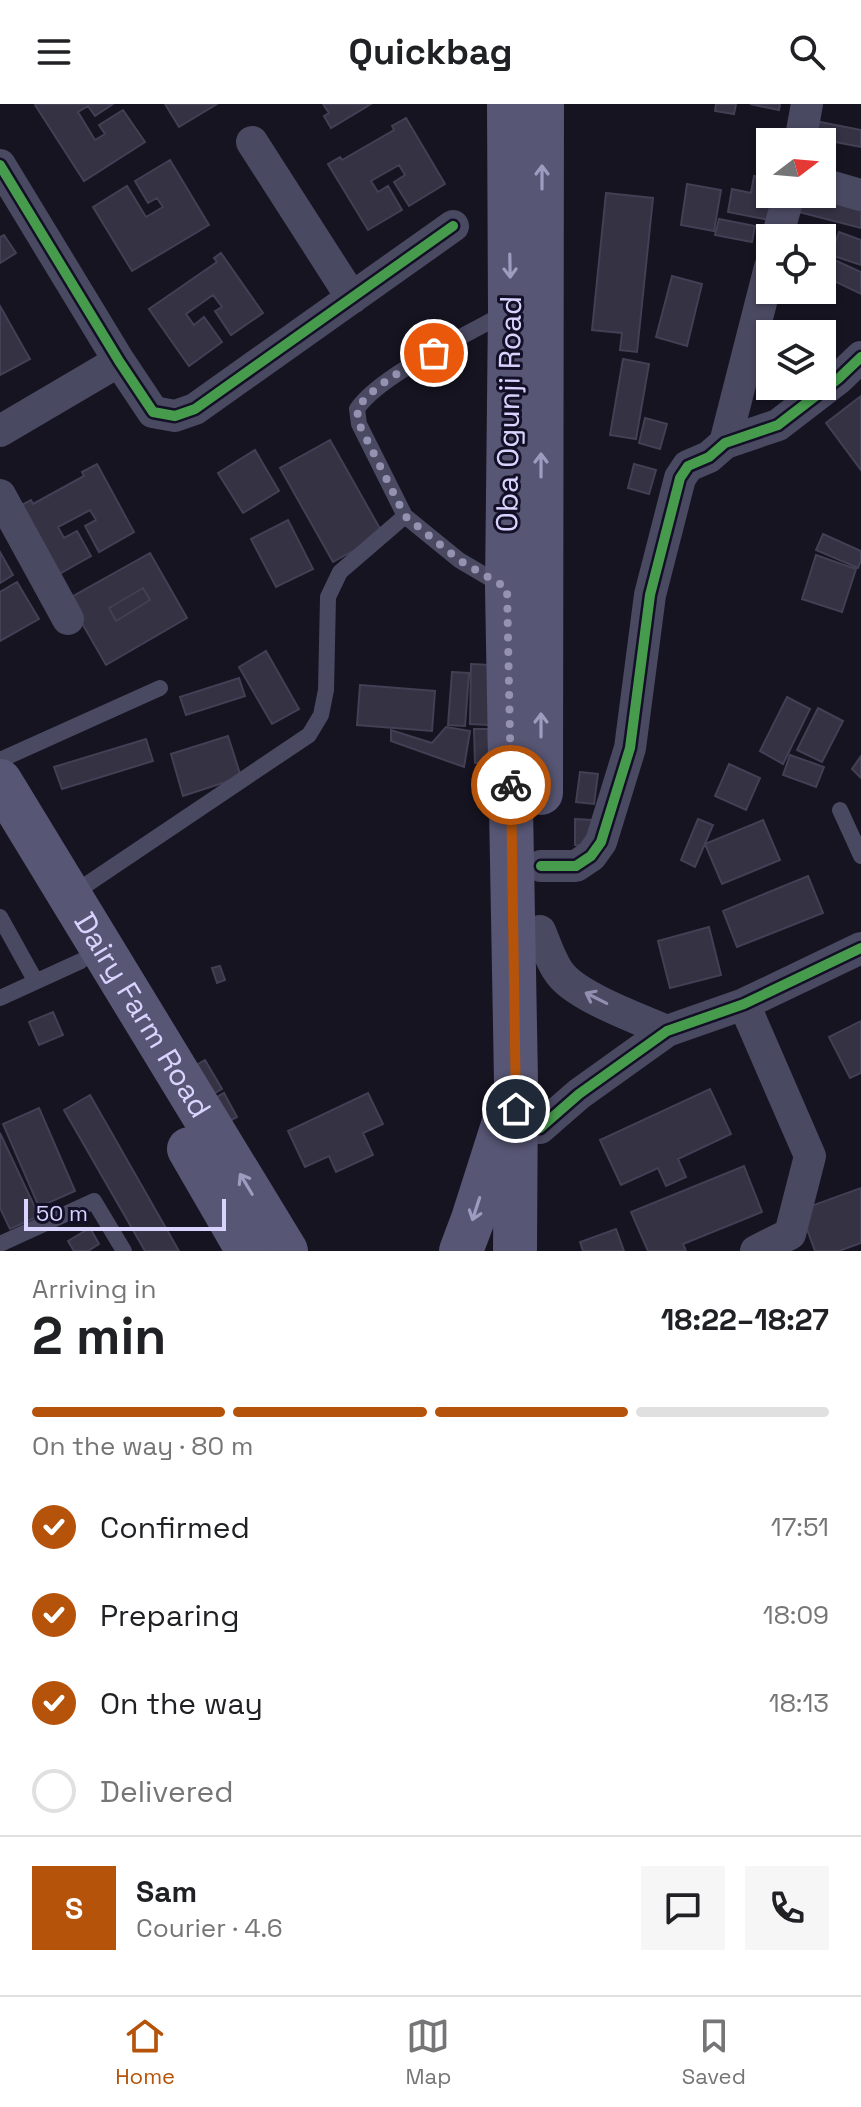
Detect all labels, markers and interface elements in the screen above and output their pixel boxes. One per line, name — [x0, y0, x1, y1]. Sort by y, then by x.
text: Quickbag — [349, 29, 512, 75]
icon: menu — [32, 30, 76, 74]
icon: search — [785, 30, 829, 74]
north arrow — [756, 128, 836, 208]
map controls — [756, 128, 836, 400]
one-way arrow — [534, 164, 550, 191]
button: locate — [756, 224, 836, 304]
one-way arrow — [502, 252, 518, 279]
street label: Oba Ogunji Road — [487, 295, 530, 533]
pin — [400, 319, 468, 387]
button: layers — [756, 320, 836, 400]
icon: bag — [412, 331, 456, 375]
one-way arrow — [533, 452, 549, 479]
one-way arrow — [533, 712, 549, 739]
courier — [471, 745, 551, 825]
icon: bike — [489, 763, 533, 807]
street label: Dairy Farm Road — [65, 905, 220, 1125]
one-way arrow — [584, 990, 608, 1006]
pin — [482, 1075, 550, 1143]
icon: home — [494, 1087, 538, 1131]
one-way arrow — [237, 1174, 254, 1196]
scale bar — [24, 1195, 226, 1231]
one-way arrow — [468, 1196, 483, 1221]
text: 50 m — [36, 1199, 88, 1227]
text: Arriving in — [32, 1272, 156, 1306]
text: 18:22–18:27 — [661, 1300, 829, 1339]
text: 2 min — [32, 1303, 166, 1369]
text: On the way · 80 m — [32, 1429, 253, 1463]
icon: check — [32, 1505, 76, 1549]
text: Confirmed — [100, 1508, 250, 1547]
text: 17:51 — [771, 1510, 829, 1544]
icon: check — [32, 1593, 76, 1637]
text: Preparing — [100, 1596, 239, 1635]
text: 18:09 — [763, 1598, 829, 1632]
icon: check — [32, 1681, 76, 1725]
text: On the way — [100, 1684, 263, 1723]
text: 18:13 — [769, 1686, 829, 1720]
text: Delivered — [100, 1772, 234, 1811]
button: chat — [641, 1866, 725, 1950]
button: phone — [745, 1866, 829, 1950]
text: Sam — [136, 1872, 197, 1911]
text: S — [65, 1889, 83, 1928]
text: Courier · 4.6 — [136, 1911, 283, 1945]
tab: Home — [115, 2014, 175, 2090]
tab: Map — [405, 2014, 451, 2090]
tab: Saved — [682, 2014, 746, 2090]

